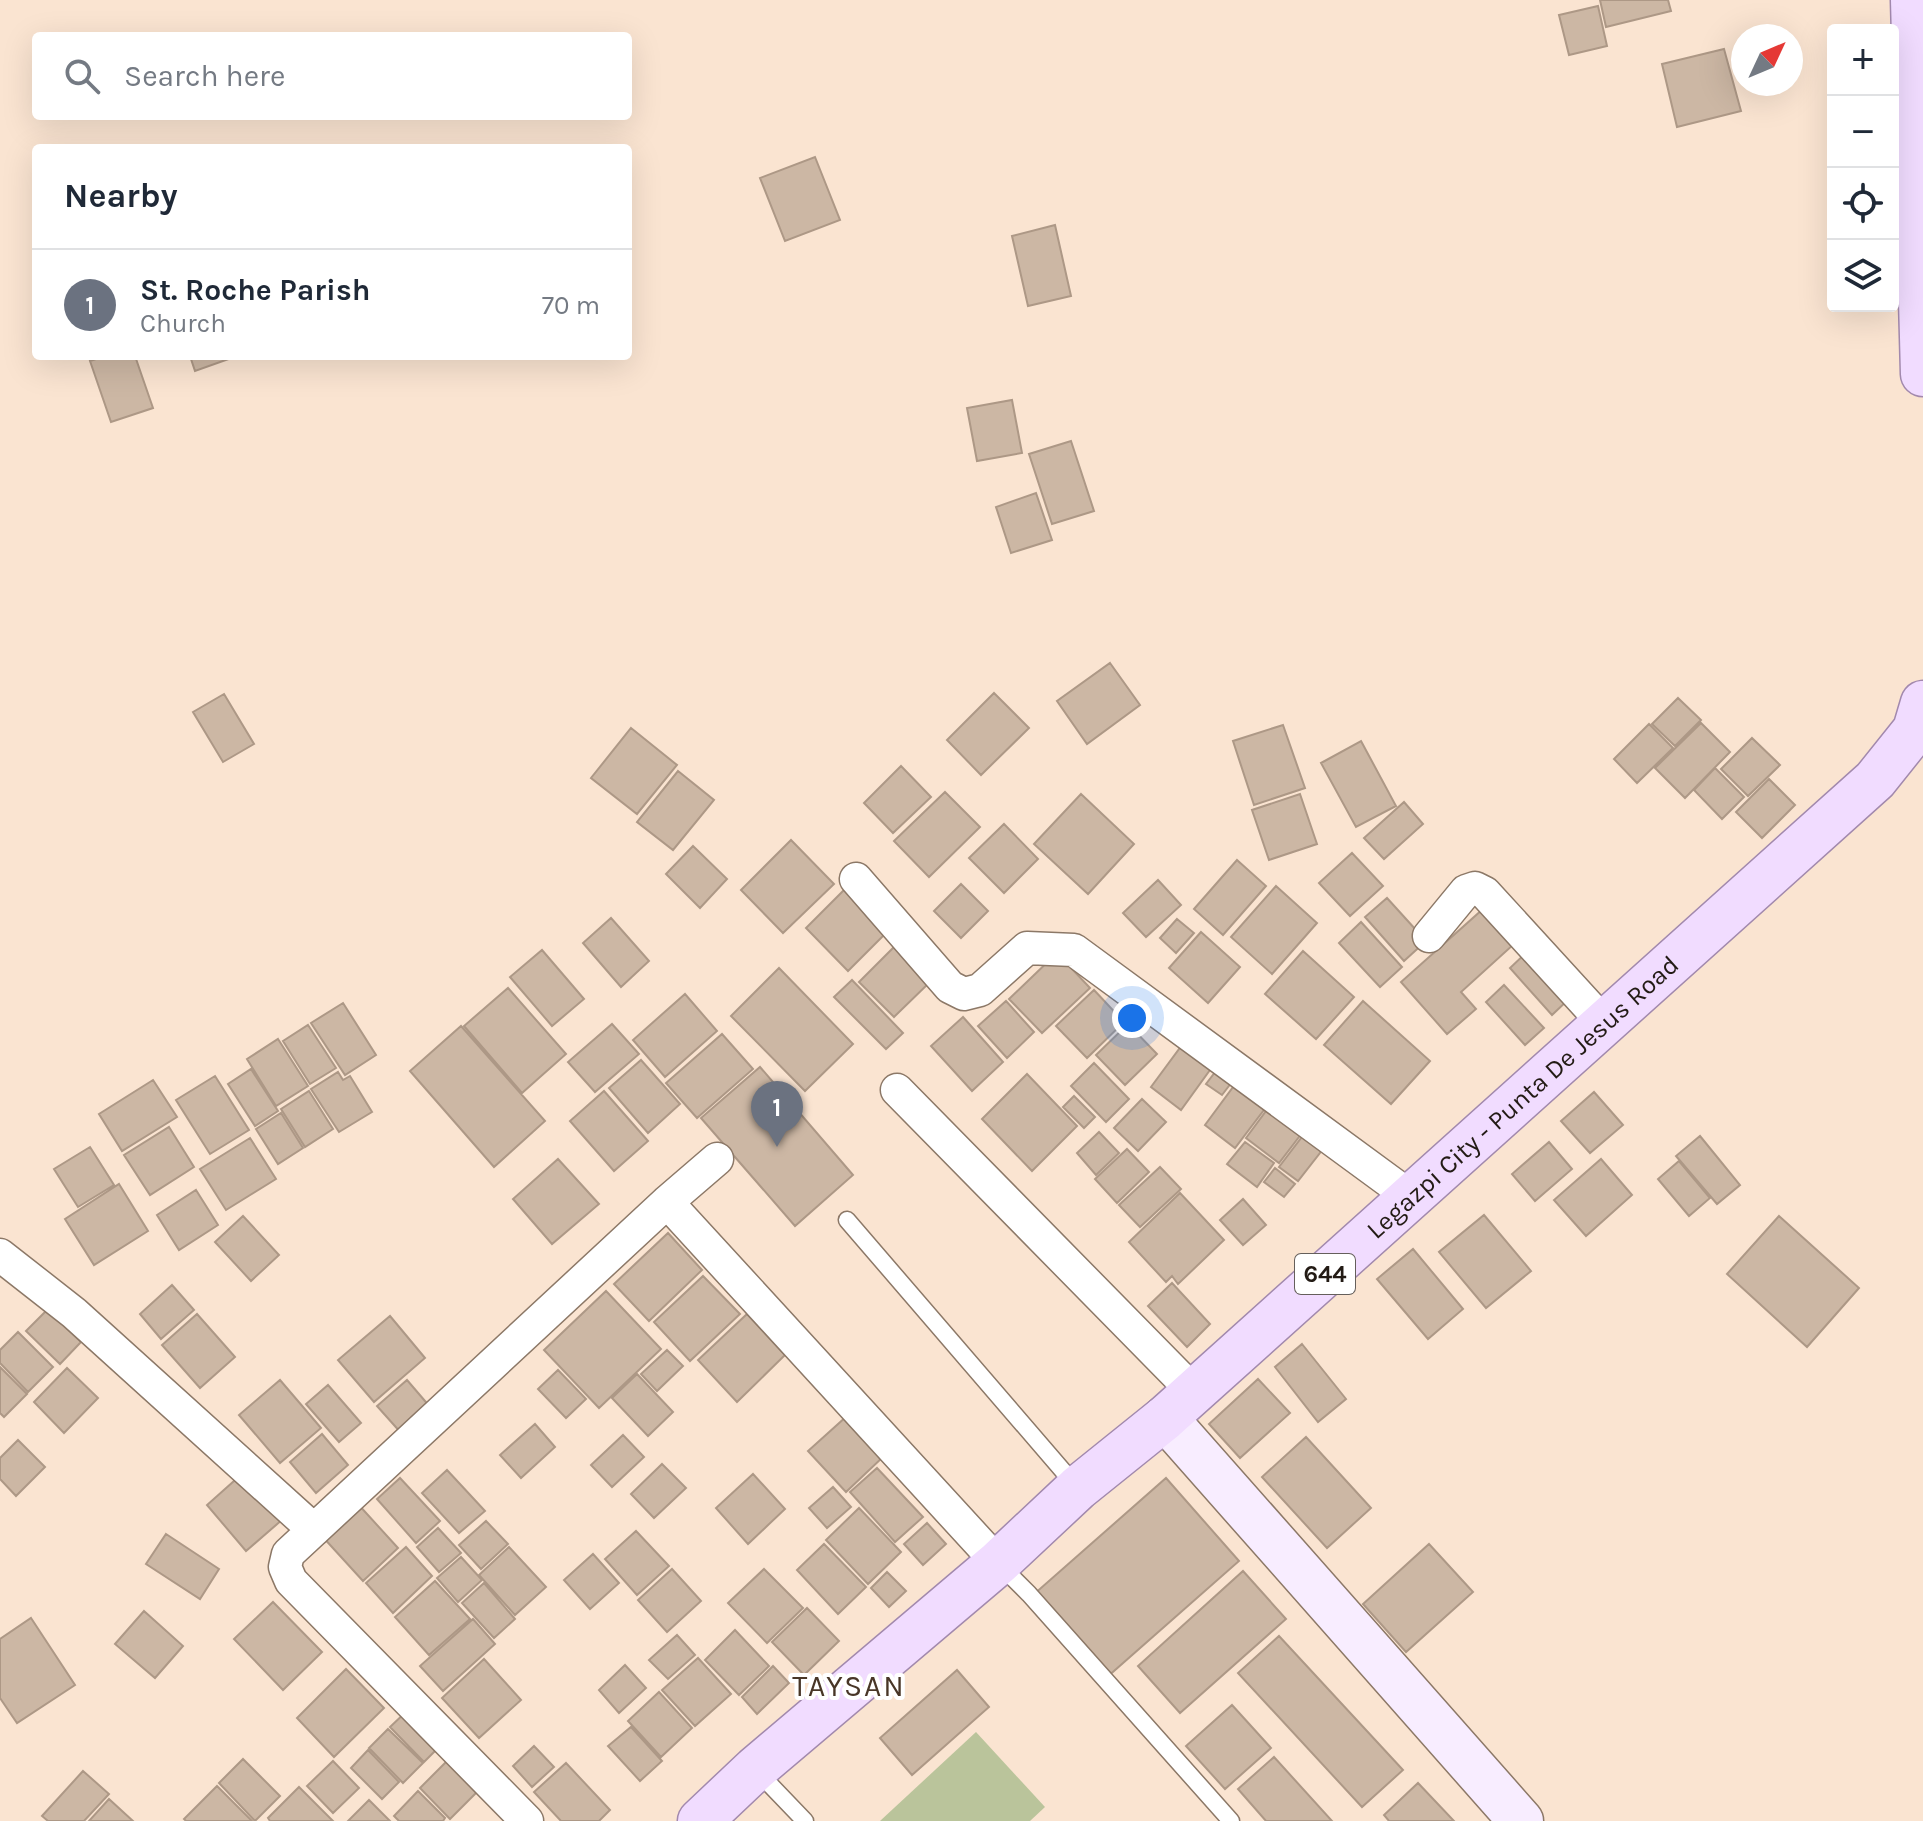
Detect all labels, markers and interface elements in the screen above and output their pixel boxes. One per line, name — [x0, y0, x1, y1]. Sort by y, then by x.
north arrow — [1731, 24, 1803, 96]
map controls — [1827, 24, 1899, 312]
button: + — [1827, 24, 1899, 96]
search box — [32, 32, 632, 120]
icon: search — [60, 54, 104, 98]
text: Search here — [124, 58, 285, 94]
button: − — [1827, 96, 1899, 168]
button: locate — [1827, 168, 1899, 240]
text: Nearby — [64, 176, 178, 216]
button: layers — [1827, 240, 1899, 312]
text: St. Roche Parish — [140, 272, 370, 308]
text: 1 — [85, 290, 95, 321]
text: 70 m — [542, 290, 600, 321]
text: Church — [140, 308, 226, 339]
street label: Legazpi City - Punta De Jesus Road — [1360, 949, 1685, 1245]
your location — [1112, 998, 1152, 1038]
pin: 1 — [751, 1081, 803, 1147]
road number: 644 — [1295, 1254, 1355, 1294]
district label: TAYSAN — [792, 1668, 906, 1704]

